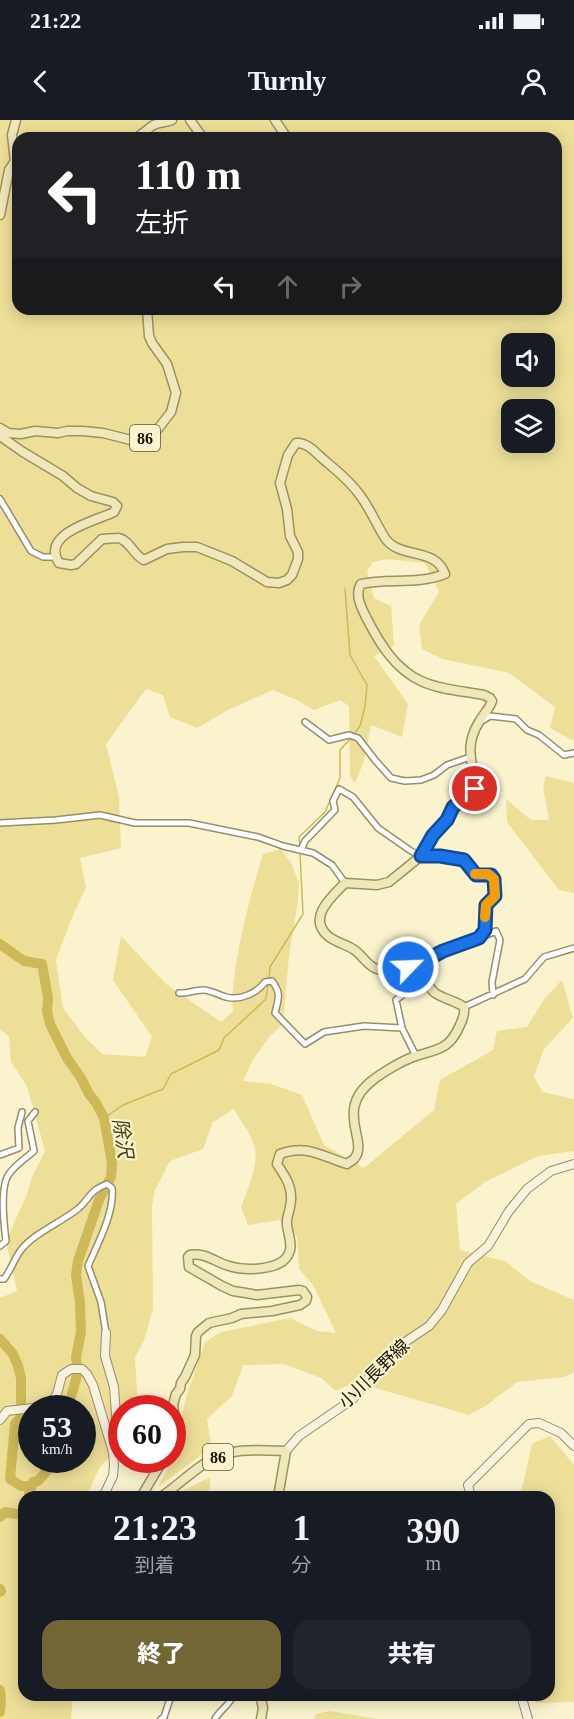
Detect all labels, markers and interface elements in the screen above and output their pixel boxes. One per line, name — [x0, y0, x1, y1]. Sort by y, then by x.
text: 21:22 — [30, 8, 81, 33]
icon: back — [24, 65, 57, 98]
icon: person — [517, 65, 550, 98]
text: Turnly — [248, 66, 326, 96]
text: 110 m — [135, 152, 241, 198]
icon: left — [36, 156, 114, 234]
text: 左折 — [135, 208, 189, 238]
icon: left — [208, 270, 241, 303]
icon: ahead — [271, 270, 304, 303]
icon: right — [334, 270, 367, 303]
map controls — [501, 333, 555, 453]
button: sound — [501, 333, 555, 387]
button: layers — [501, 399, 555, 453]
road number: 86 — [130, 425, 160, 451]
pin — [449, 763, 500, 814]
icon: arrive — [458, 772, 491, 805]
position arrow — [376, 935, 440, 999]
water label: 除沢 — [109, 1117, 137, 1162]
street label: 小川長野線 — [335, 1336, 413, 1412]
speed limit sign: 60 — [108, 1395, 186, 1473]
text: 53 — [42, 1410, 72, 1443]
text: km/h — [42, 1441, 72, 1457]
road number: 86 — [203, 1444, 233, 1470]
text: 21:23 — [113, 1508, 197, 1548]
text: 1 — [293, 1508, 311, 1548]
text: 390 — [406, 1511, 460, 1551]
text: m — [425, 1552, 441, 1574]
text: 到着 — [135, 1554, 175, 1576]
text: 分 — [292, 1554, 312, 1576]
button: 終了 — [42, 1620, 281, 1689]
button: 共有 — [293, 1620, 531, 1689]

